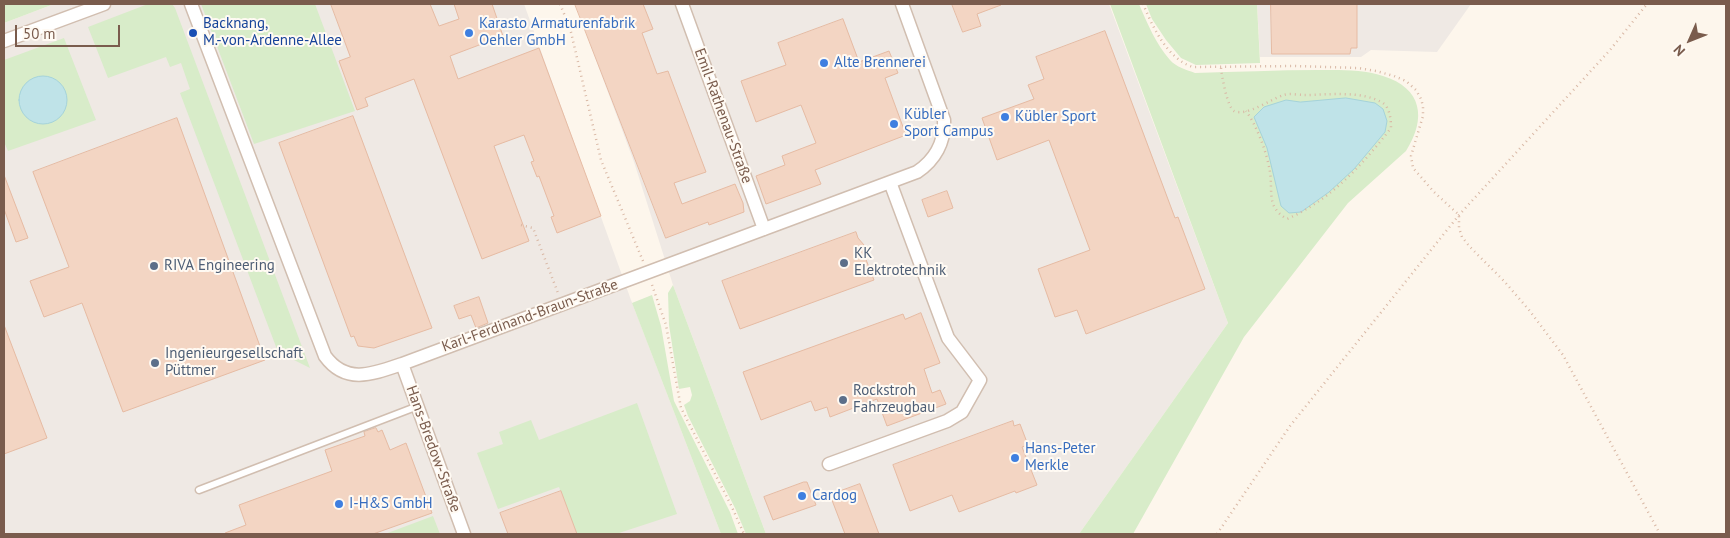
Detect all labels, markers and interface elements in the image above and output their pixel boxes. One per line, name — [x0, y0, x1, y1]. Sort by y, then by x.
scale bar — [18, 15, 122, 47]
place label: Backnang, M.-von-Ardenne-Allee — [203, 15, 342, 50]
place label: Karasto Armaturenfabrik Oehler GmbH — [479, 15, 635, 50]
north arrow — [1665, 15, 1715, 65]
text: 50 m — [23, 24, 56, 43]
marker: Backnang, M.-von-Ardenne-Allee — [187, 27, 199, 39]
marker: Karasto Armaturenfabrik Oehler GmbH — [463, 27, 475, 39]
text: N — [1670, 41, 1689, 60]
street label: Emil-Rathenau-Straße — [690, 46, 756, 186]
place label: Alte Brennerei — [834, 54, 926, 72]
marker: Alte Brennerei — [818, 57, 830, 69]
place label: Kübler Sport Campus — [904, 106, 993, 141]
place label: Kübler Sport — [1015, 108, 1096, 126]
marker: Kübler Sport — [999, 111, 1011, 123]
marker: Kübler Sport Campus — [888, 118, 900, 130]
place label: KK Elektrotechnik — [854, 245, 946, 280]
place label: RIVA Engineering — [164, 257, 275, 275]
marker: KK Elektrotechnik — [838, 257, 850, 269]
marker: RIVA Engineering — [148, 260, 160, 272]
street label: Karl-Ferdinand-Braun-Straße — [440, 276, 620, 356]
place label: Ingenieurgesellschaft Püttmer — [165, 345, 303, 380]
marker: Ingenieurgesellschaft Püttmer — [149, 357, 161, 369]
place label: Rockstroh Fahrzeugbau — [853, 382, 935, 417]
street label: Hans-Bredow-Straße — [402, 383, 464, 515]
marker: Rockstroh Fahrzeugbau — [837, 394, 849, 406]
place label: Hans-Peter Merkle — [1025, 440, 1096, 475]
marker: Hans-Peter Merkle — [1009, 452, 1021, 464]
place label: Cardog — [812, 487, 857, 505]
marker: Cardog — [796, 490, 808, 502]
place label: I-H&S GmbH — [349, 495, 433, 513]
marker: I-H&S GmbH — [333, 498, 345, 510]

